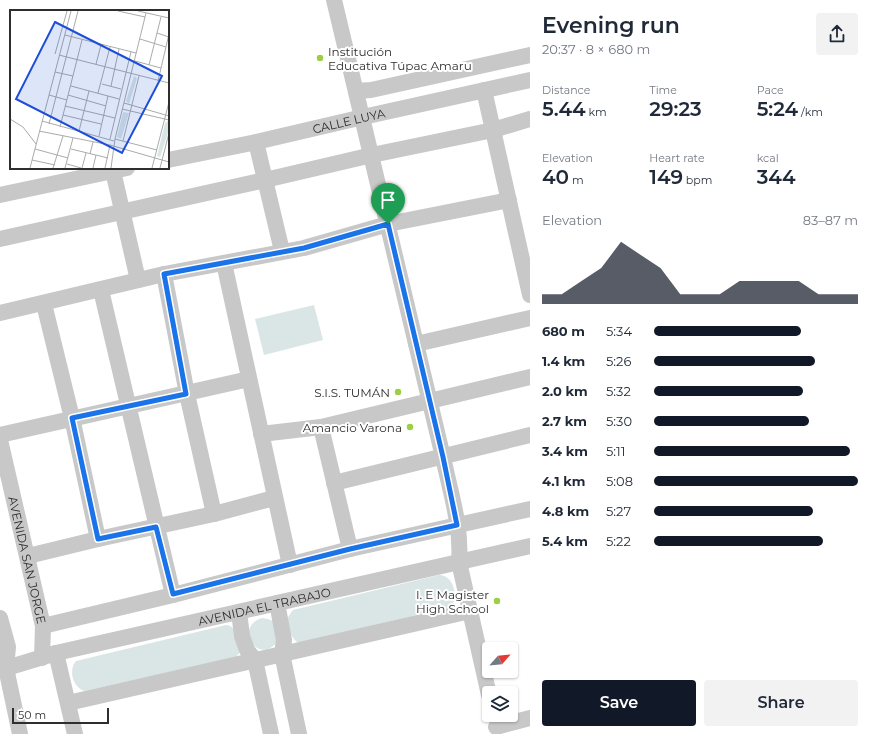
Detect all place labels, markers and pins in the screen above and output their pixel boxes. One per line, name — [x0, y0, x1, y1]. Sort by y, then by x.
place label: Institución Educativa Túpac Amaru — [328, 44, 472, 73]
marker: Institución Educativa Túpac Amaru — [315, 53, 325, 63]
pin — [371, 183, 405, 224]
place label: S.I.S. TUMÁN — [314, 385, 390, 400]
marker: S.I.S. TUMÁN — [393, 387, 403, 397]
place label: Amancio Varona — [303, 420, 402, 435]
marker: Amancio Varona — [405, 422, 415, 432]
place label: I. E Magister High School — [416, 587, 489, 616]
marker: I. E Magister High School — [492, 596, 502, 606]

